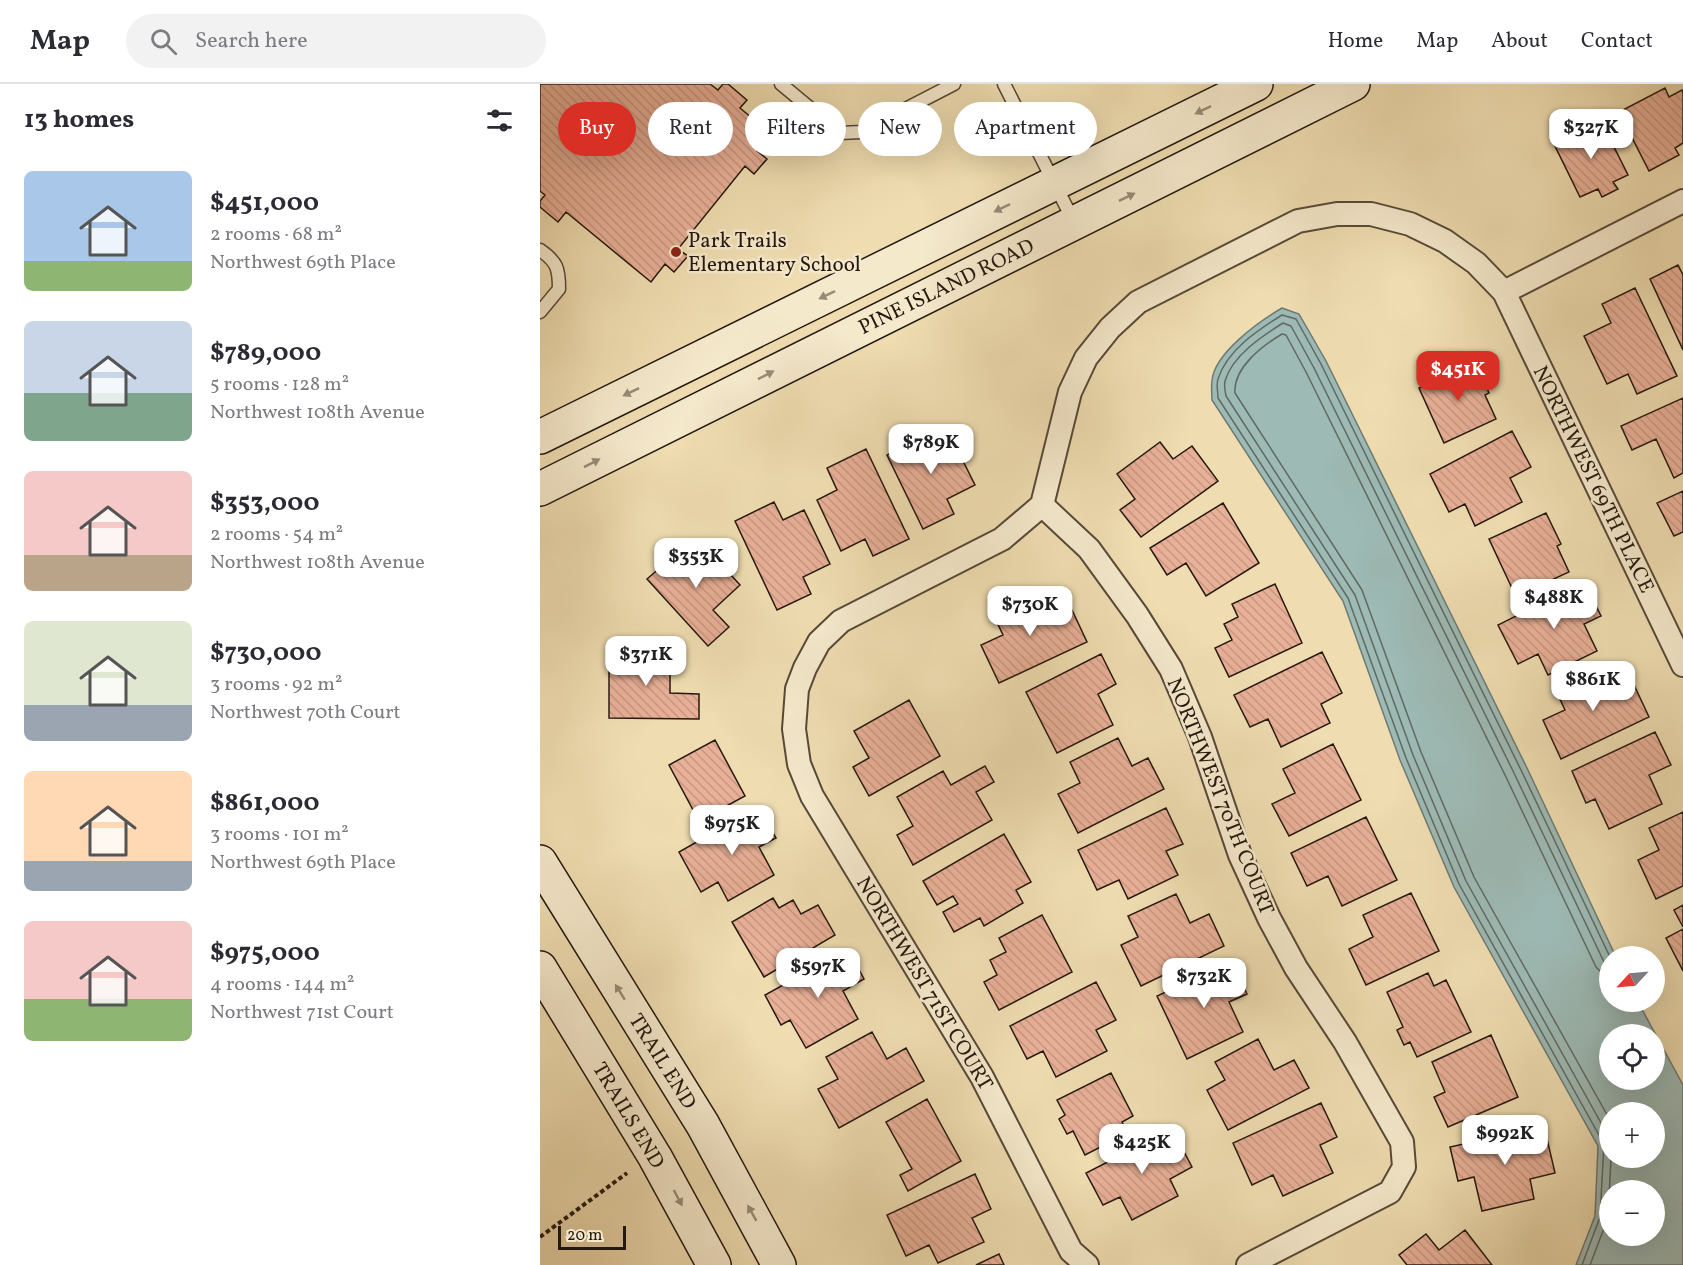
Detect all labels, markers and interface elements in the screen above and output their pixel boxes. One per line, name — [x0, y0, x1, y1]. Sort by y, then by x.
search box — [126, 14, 546, 68]
text: Map — [30, 22, 90, 61]
icon: search — [147, 25, 180, 58]
text: Search here — [195, 26, 308, 57]
text: Home — [1328, 27, 1383, 56]
text: Map — [1416, 27, 1458, 56]
text: About — [1491, 27, 1548, 56]
text: Contact — [1581, 27, 1653, 56]
text: 13 homes — [24, 102, 134, 138]
chip: Buy — [558, 102, 636, 156]
chip: Rent — [648, 102, 733, 156]
chip: Filters — [745, 102, 846, 156]
chip: New — [858, 102, 942, 156]
chip: Apartment — [954, 102, 1097, 156]
icon: filters — [483, 104, 516, 137]
one-way arrow — [1194, 104, 1212, 114]
pin: $327K — [1549, 109, 1633, 160]
text: $327K — [1563, 114, 1619, 142]
text: $451,000 — [210, 185, 319, 221]
one-way arrow — [1118, 192, 1135, 202]
icon: home — [72, 195, 144, 267]
one-way arrow — [993, 204, 1010, 213]
text: 2 rooms · 68 m² — [210, 221, 342, 249]
place label: Park Trails Elementary School — [688, 227, 861, 280]
street label: PINE ISLAND ROAD — [854, 232, 1039, 342]
marker: Park Trails Elementary School — [669, 245, 683, 259]
text: Northwest 69th Place — [210, 249, 396, 277]
one-way arrow — [818, 290, 835, 300]
text: $789,000 — [210, 335, 321, 371]
icon: home — [72, 345, 144, 417]
pin: $451K — [1416, 351, 1500, 402]
text: $451K — [1430, 356, 1486, 384]
street label: NORTHWEST 69TH PLACE — [1525, 361, 1660, 598]
one-way arrow — [758, 370, 775, 380]
text: 5 rooms · 128 m² — [210, 371, 349, 399]
one-way arrow — [623, 387, 640, 397]
text: Northwest 108th Avenue — [210, 399, 425, 427]
pin: $789K — [889, 424, 973, 475]
text: $789K — [903, 429, 959, 457]
one-way arrow — [584, 458, 601, 468]
text: $353,000 — [210, 485, 320, 521]
icon: home — [72, 495, 144, 567]
text: 2 rooms · 54 m² — [210, 521, 343, 549]
pin: $353K — [654, 538, 738, 589]
text: $353K — [668, 543, 724, 571]
text: Northwest 108th Avenue — [210, 549, 425, 577]
pin: $488K — [1512, 579, 1596, 630]
text: $488K — [1524, 584, 1584, 612]
pin: $730K — [988, 586, 1072, 637]
text: $730K — [1001, 591, 1059, 619]
text: $730,000 — [210, 635, 322, 671]
pin: $371K — [604, 636, 688, 687]
text: $371K — [619, 641, 673, 669]
icon: home — [72, 645, 144, 717]
pin: $861K — [1551, 661, 1635, 712]
text: $861K — [1565, 666, 1621, 694]
text: 3 rooms · 92 m² — [210, 671, 342, 699]
street label: NORTHWEST 70TH COURT — [1159, 674, 1281, 919]
text: Northwest 70th Court — [210, 699, 401, 727]
text: $861,000 — [210, 785, 319, 821]
icon: home — [72, 795, 144, 867]
pin: $975K — [690, 805, 774, 856]
text: $975K — [704, 810, 760, 838]
text: 3 rooms · 101 m² — [210, 821, 349, 849]
text: Northwest 69th Place — [210, 849, 396, 877]
street label: NORTHWEST 71ST COURT — [848, 871, 999, 1096]
text: $975,000 — [210, 935, 320, 971]
icon: home — [72, 945, 144, 1017]
north arrow — [1599, 946, 1665, 1012]
map controls — [1599, 946, 1665, 1246]
pin: $597K — [776, 948, 860, 999]
text: $597K — [790, 953, 846, 981]
pin: $732K — [1162, 958, 1246, 1009]
text: $732K — [1176, 963, 1232, 991]
text: 4 rooms · 144 m² — [210, 971, 355, 999]
one-way arrow — [614, 984, 625, 1000]
text: Northwest 71st Court — [210, 999, 394, 1027]
street label: TRAIL END — [621, 1008, 703, 1115]
button: locate — [1599, 1024, 1665, 1090]
street label: TRAILS END — [585, 1057, 671, 1174]
button: + — [1599, 1102, 1665, 1168]
pin: $992K — [1463, 1115, 1547, 1166]
text: $992K — [1476, 1120, 1534, 1148]
pin: $425K — [1100, 1124, 1184, 1175]
text: $425K — [1113, 1129, 1171, 1157]
button: − — [1599, 1180, 1665, 1246]
one-way arrow — [673, 1190, 683, 1207]
one-way arrow — [746, 1205, 757, 1221]
scale bar — [558, 1223, 626, 1250]
text: 20 m — [567, 1225, 602, 1247]

